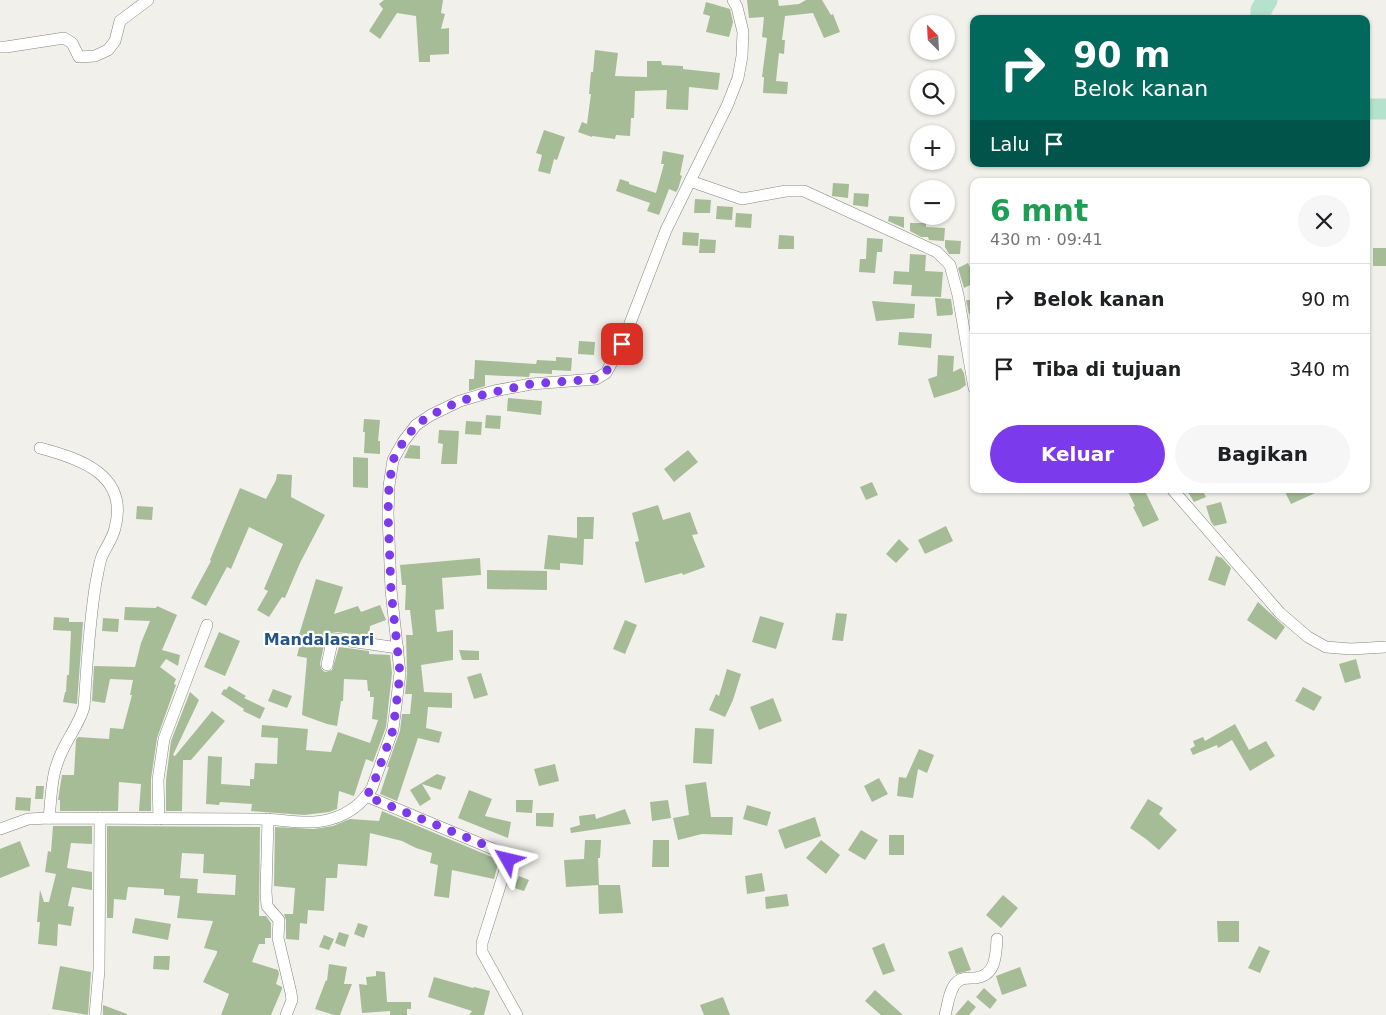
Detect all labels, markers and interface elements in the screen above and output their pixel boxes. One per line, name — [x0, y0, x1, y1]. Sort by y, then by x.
north arrow — [910, 15, 955, 60]
map controls — [910, 15, 955, 225]
icon: right — [990, 35, 1055, 100]
text: 90 m — [1073, 35, 1170, 75]
button: search — [910, 70, 955, 115]
text: Belok kanan — [1073, 76, 1208, 101]
button: + — [910, 125, 955, 170]
icon: arrive — [1040, 130, 1068, 158]
text: Lalu — [990, 133, 1030, 155]
button: − — [910, 180, 955, 225]
text: 6 mnt — [990, 193, 1088, 228]
button: close — [1298, 195, 1350, 247]
text: 430 m · 09:41 — [990, 230, 1103, 249]
icon: right — [990, 285, 1018, 313]
text: Belok kanan — [1033, 288, 1165, 310]
text: 90 m — [1301, 288, 1350, 310]
pin — [601, 323, 643, 365]
icon: arrive — [608, 330, 636, 358]
icon: arrive — [990, 355, 1018, 383]
text: Tiba di tujuan — [1033, 358, 1181, 380]
text: 340 m — [1289, 358, 1350, 380]
button: Keluar — [990, 425, 1165, 483]
button: Bagikan — [1175, 425, 1350, 483]
district label: Mandalasari — [264, 630, 374, 649]
position arrow — [481, 833, 533, 885]

